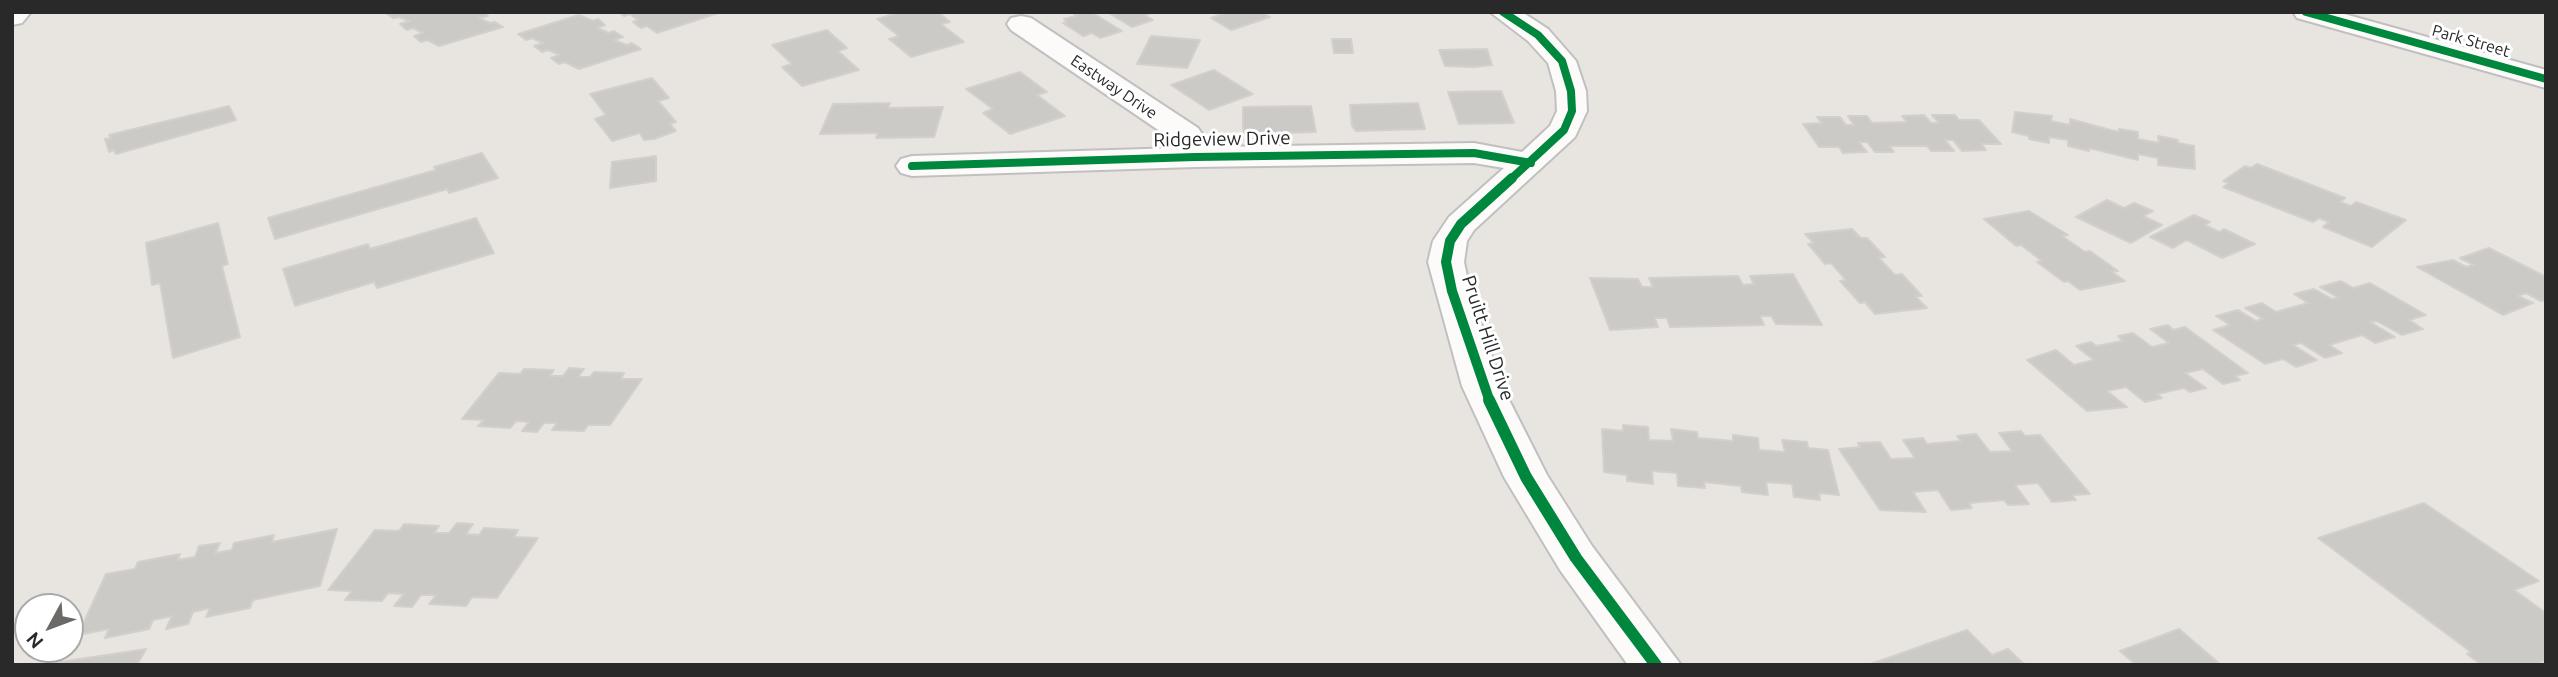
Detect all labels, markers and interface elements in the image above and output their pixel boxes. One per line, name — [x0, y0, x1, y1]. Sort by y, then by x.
street label: Park Street — [2430, 21, 2512, 61]
street label: Eastway Drive — [1067, 51, 1161, 123]
street label: Ridgeview Drive — [1153, 126, 1291, 152]
street label: Pruitt Hill Drive — [1457, 272, 1519, 404]
north arrow — [14, 593, 84, 663]
text: N — [22, 628, 48, 653]

